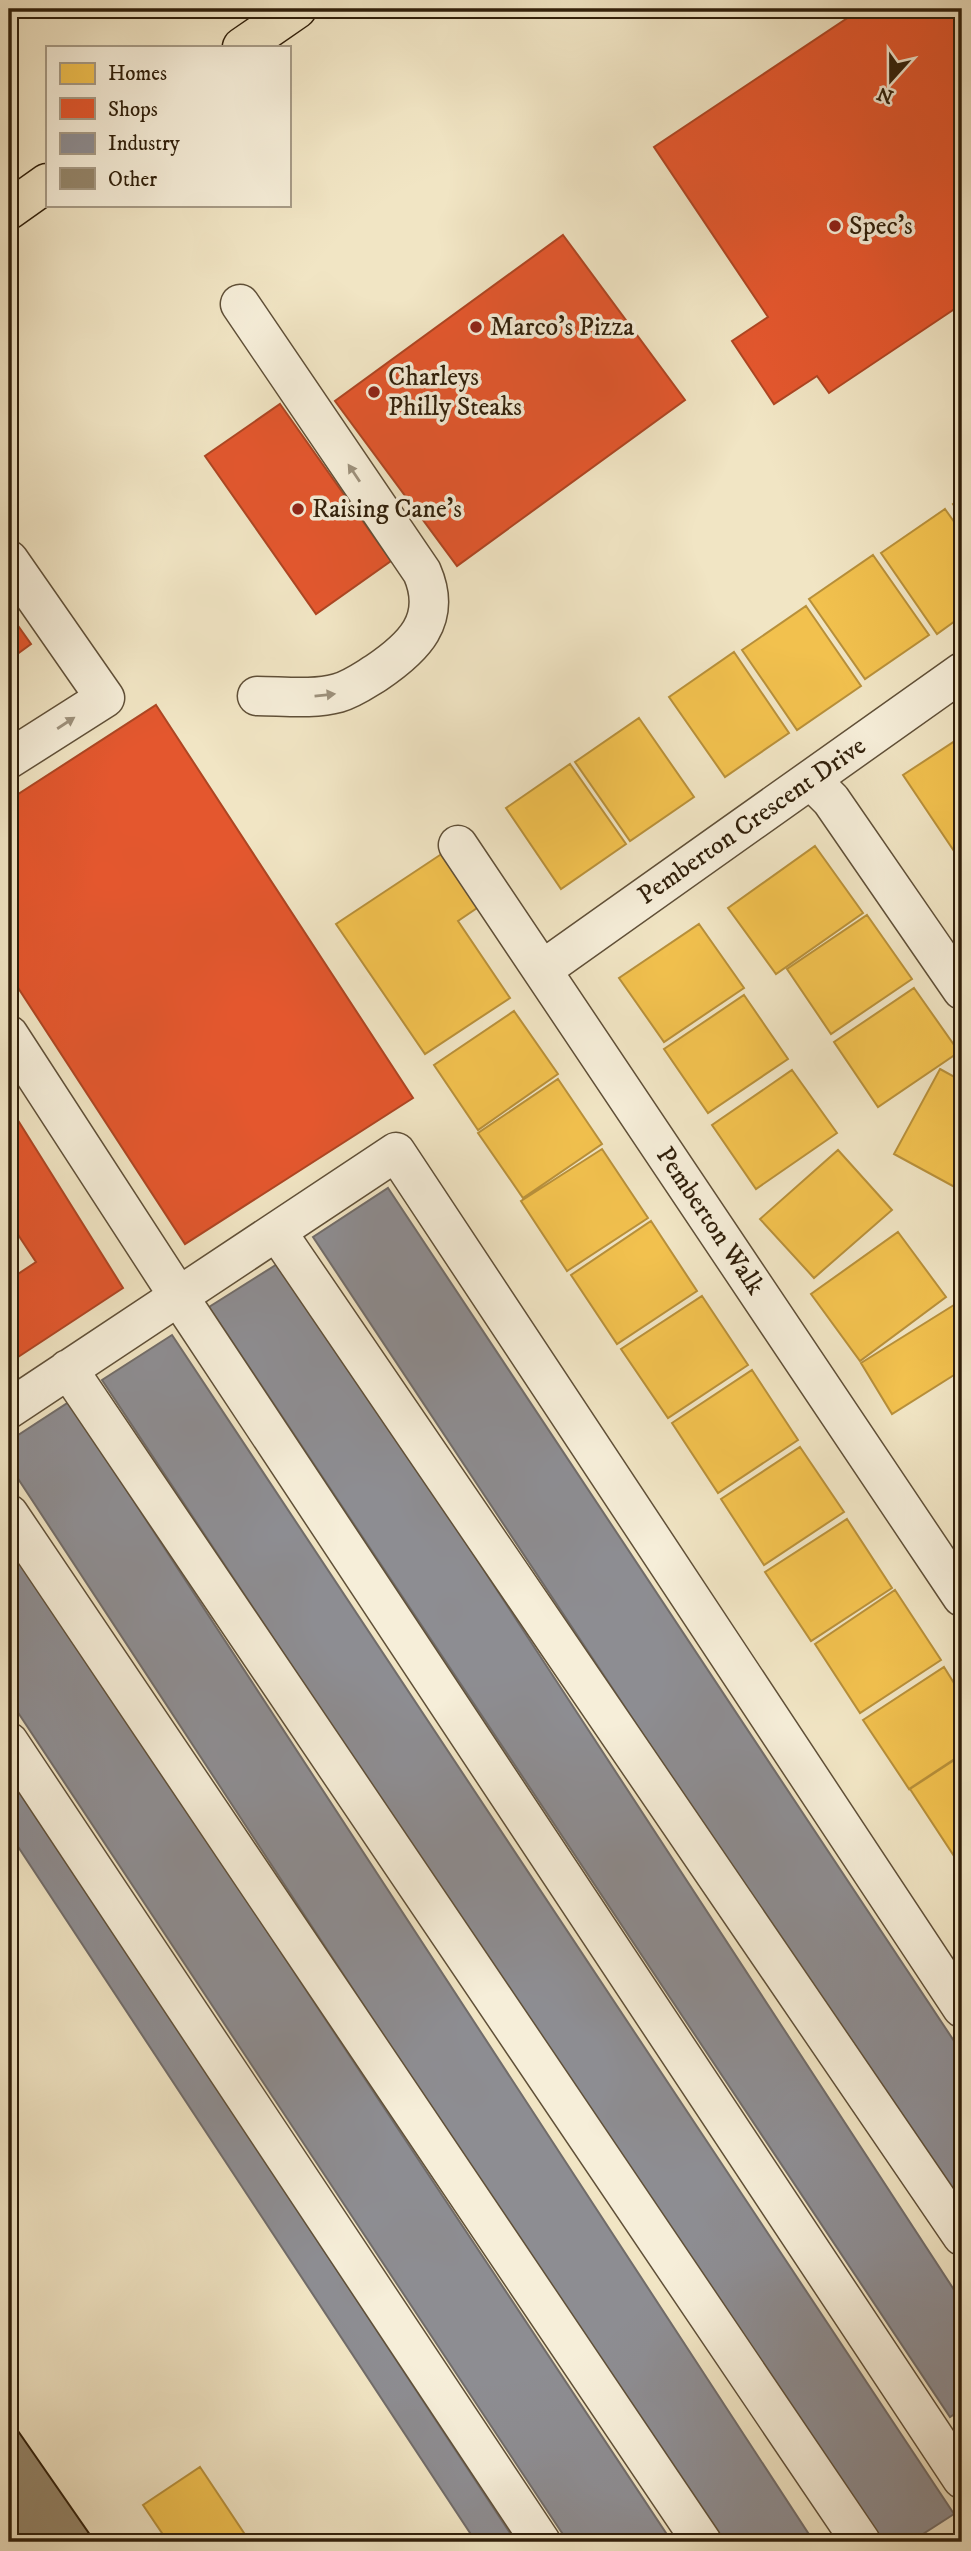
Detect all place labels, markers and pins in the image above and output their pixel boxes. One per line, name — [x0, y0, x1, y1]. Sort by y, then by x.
place label: Spec's — [849, 210, 913, 243]
marker: Spec's — [827, 218, 843, 234]
place label: Marco's Pizza — [490, 311, 634, 344]
marker: Marco's Pizza — [468, 319, 484, 335]
place label: Charleys Philly Steaks — [388, 361, 522, 424]
marker: Charleys Philly Steaks — [366, 384, 382, 400]
place label: Raising Cane's — [312, 493, 462, 526]
marker: Raising Cane's — [290, 501, 306, 517]

